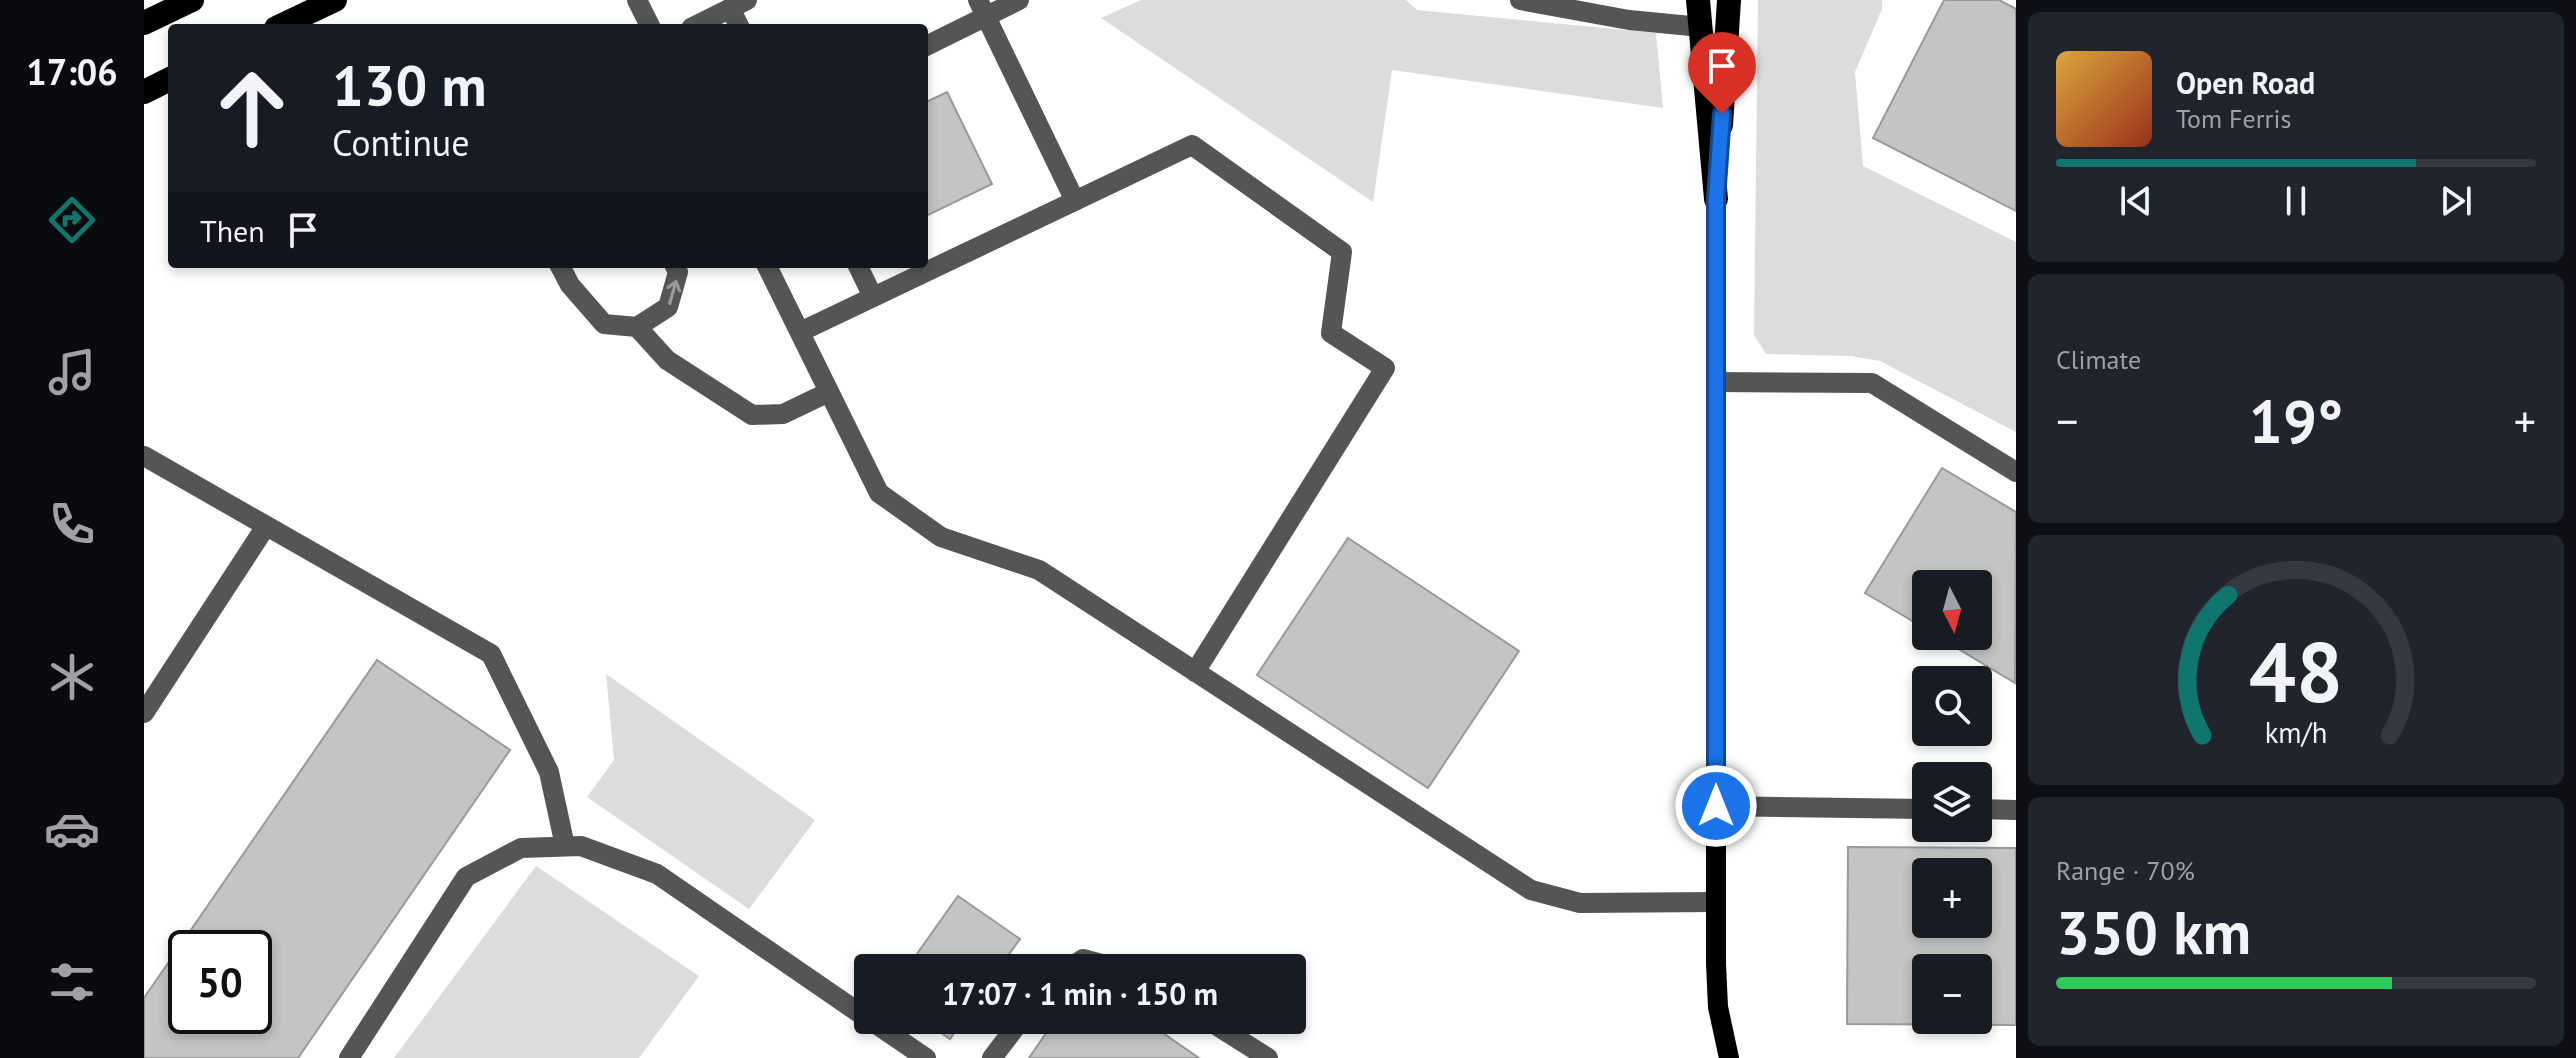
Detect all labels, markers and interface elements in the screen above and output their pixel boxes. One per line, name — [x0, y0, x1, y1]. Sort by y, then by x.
pin — [1688, 32, 1756, 114]
icon: arrive — [1700, 44, 1744, 88]
text: 17:06 — [26, 48, 118, 95]
text: 130 m — [332, 49, 487, 121]
icon: ahead — [200, 56, 304, 160]
text: Open Road — [2176, 63, 2315, 102]
text: Tom Ferris — [2176, 102, 2291, 135]
text: Continue — [332, 119, 470, 166]
icon: previous — [2114, 179, 2158, 223]
icon: pause — [2274, 179, 2318, 223]
icon: next — [2434, 179, 2478, 223]
icon: directions — [44, 192, 100, 248]
icon: arrive — [281, 208, 325, 252]
text: Then — [200, 211, 265, 250]
one-way arrow — [666, 279, 681, 305]
text: Climate — [2056, 343, 2141, 376]
icon: music — [44, 344, 100, 400]
text: 19° — [2249, 382, 2343, 460]
text: − — [2056, 392, 2078, 449]
text: + — [2514, 392, 2536, 449]
icon: phone — [44, 496, 100, 552]
north arrow — [1912, 570, 1992, 650]
map controls — [1912, 570, 1992, 1034]
text: 48 — [2249, 616, 2343, 724]
icon: climate — [44, 649, 100, 705]
button: search — [1912, 666, 1992, 746]
text: km/h — [2265, 714, 2327, 751]
button: layers — [1912, 762, 1992, 842]
position arrow — [1674, 764, 1758, 848]
icon: car — [44, 801, 100, 857]
text: Range · 70% — [2056, 854, 2195, 887]
button: + — [1912, 858, 1992, 938]
text: 350 km — [2056, 893, 2251, 971]
speed limit sign: 50 — [168, 930, 272, 1034]
icon: filters — [44, 954, 100, 1010]
button: − — [1912, 954, 1992, 1034]
text: 17:07 · 1 min · 150 m — [942, 974, 1218, 1013]

